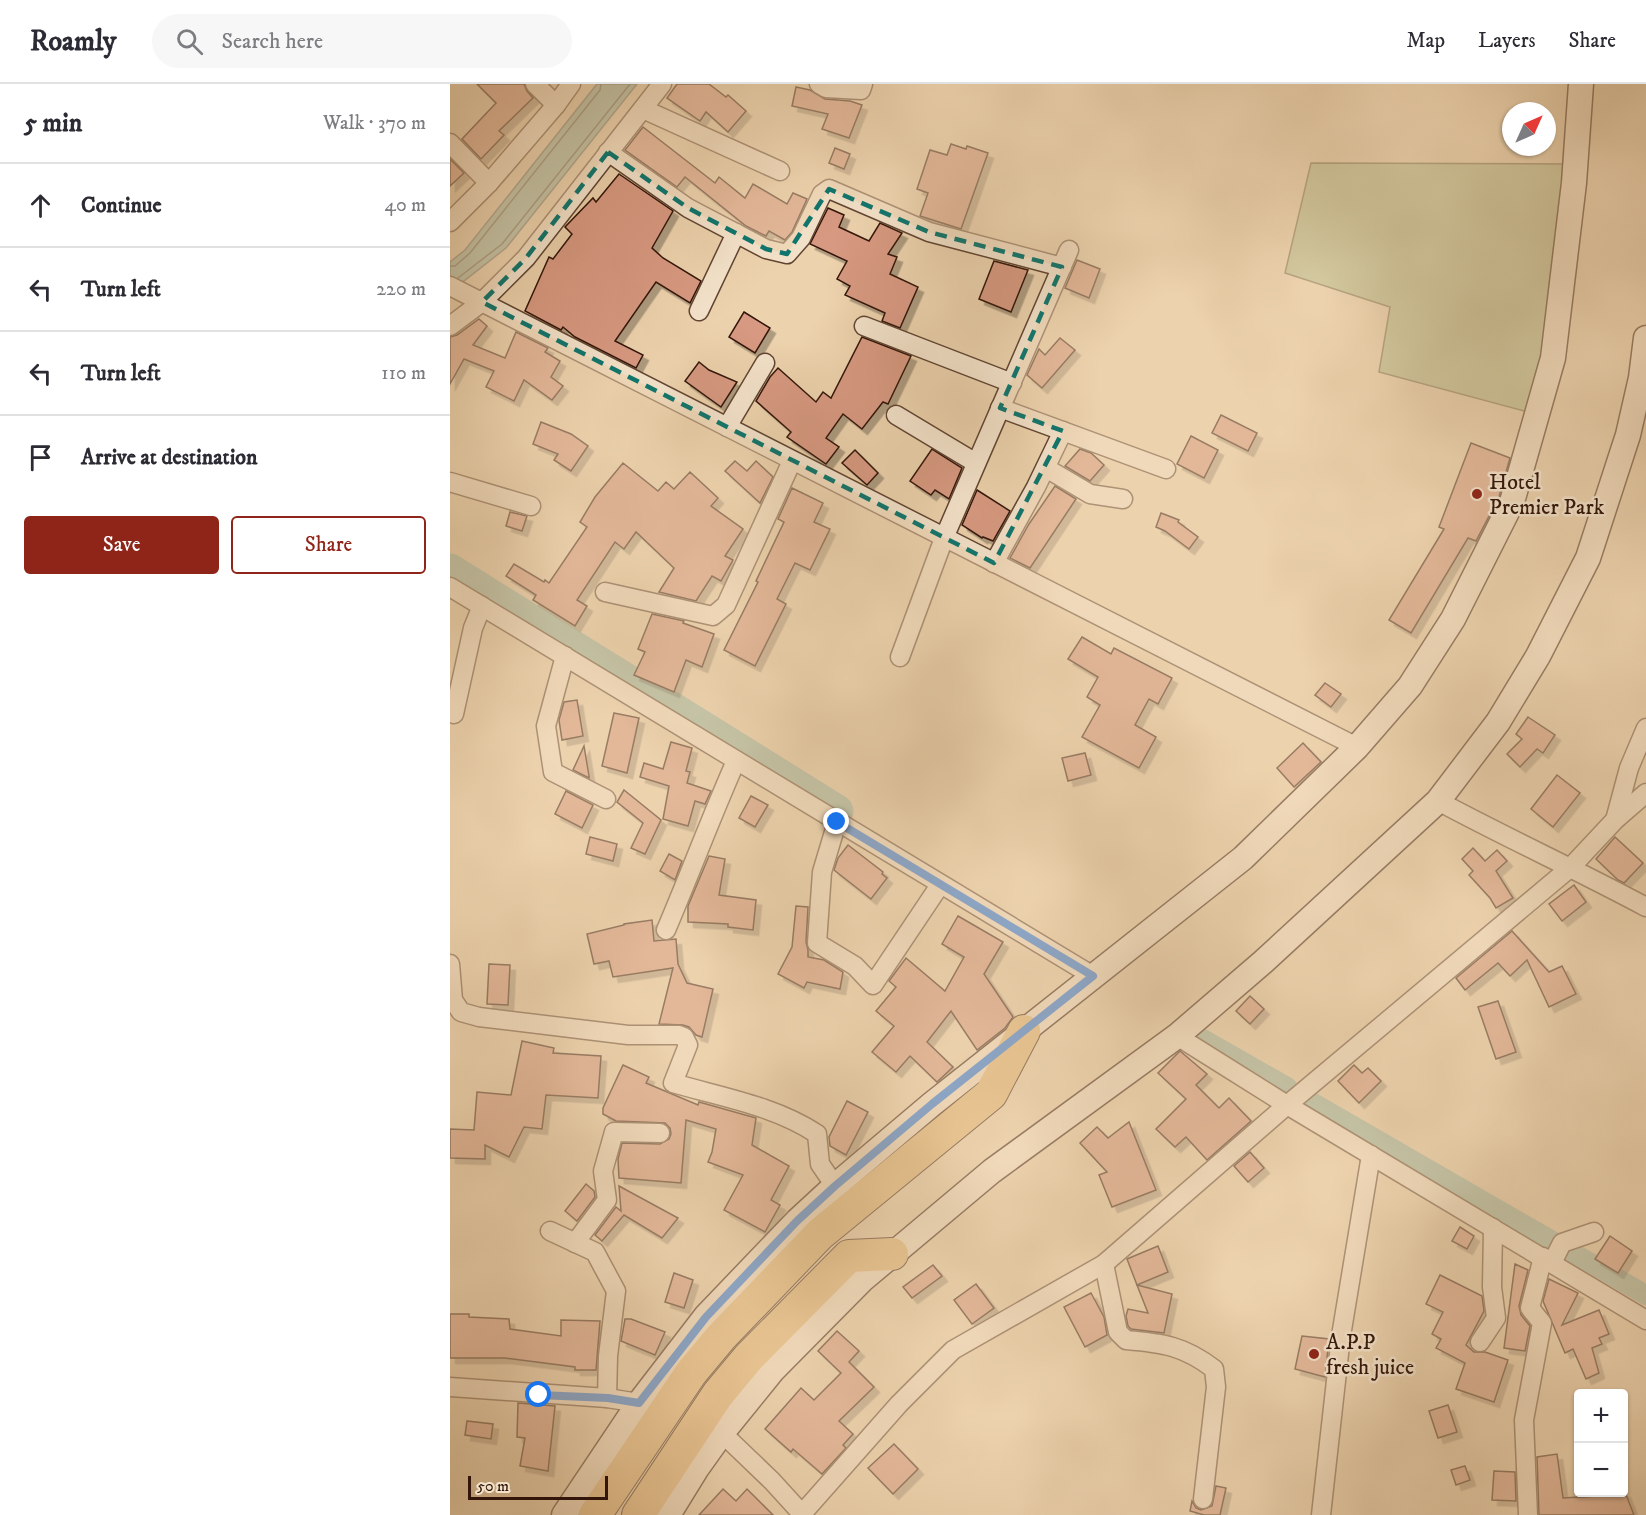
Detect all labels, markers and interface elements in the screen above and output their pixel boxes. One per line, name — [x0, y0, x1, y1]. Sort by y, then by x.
search box — [152, 14, 572, 68]
text: Roamly — [30, 24, 116, 59]
icon: search — [173, 25, 206, 58]
text: Search here — [221, 28, 323, 55]
text: Map — [1406, 28, 1445, 54]
text: Layers — [1478, 28, 1536, 54]
text: Share — [1569, 28, 1616, 54]
north arrow — [1502, 102, 1556, 156]
text: 5 min — [24, 107, 82, 140]
text: Walk · 370 m — [323, 111, 426, 136]
icon: ahead — [24, 189, 57, 222]
text: Continue — [81, 192, 162, 219]
text: 40 m — [384, 193, 426, 218]
icon: left — [24, 273, 57, 306]
text: Turn left — [81, 276, 161, 303]
text: 220 m — [376, 277, 426, 302]
icon: left — [24, 357, 57, 390]
text: Turn left — [81, 360, 161, 387]
text: 110 m — [381, 361, 426, 386]
icon: arrive — [24, 441, 57, 474]
text: Arrive at destination — [81, 444, 258, 471]
place label: Hotel Premier Park — [1489, 469, 1604, 521]
marker: Hotel Premier Park — [1470, 487, 1484, 501]
button: Save — [24, 516, 219, 574]
button: Share — [231, 516, 426, 574]
route end — [823, 808, 849, 834]
place label: A.P.P fresh juice — [1326, 1329, 1414, 1381]
marker: A.P.P fresh juice — [1307, 1347, 1321, 1361]
route start — [525, 1381, 551, 1407]
map controls — [1574, 1389, 1628, 1497]
button: + — [1574, 1389, 1628, 1443]
button: − — [1574, 1443, 1628, 1497]
scale bar — [468, 1473, 608, 1500]
text: 50 m — [477, 1476, 509, 1496]

